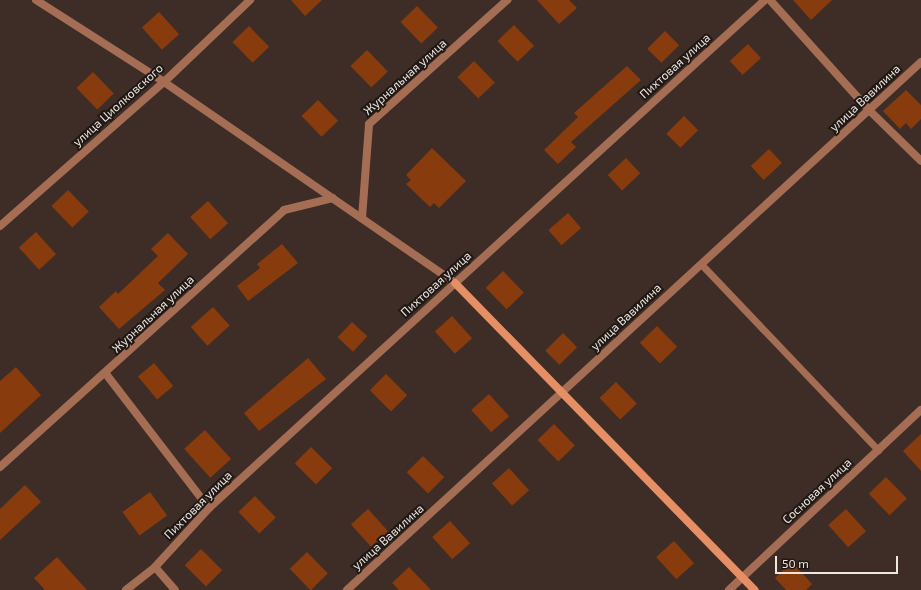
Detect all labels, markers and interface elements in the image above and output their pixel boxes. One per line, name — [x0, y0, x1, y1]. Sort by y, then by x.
street label: Пихтовая улица — [637, 31, 713, 101]
street label: Журнальная улица — [360, 36, 450, 118]
street label: улица Циолковского — [70, 61, 166, 149]
street label: улица Вавилина — [827, 62, 903, 134]
street label: Пихтовая улица — [398, 249, 474, 319]
street label: Журнальная улица — [109, 272, 197, 356]
street label: улица Вавилина — [588, 281, 664, 353]
street label: Сосновая улица — [779, 455, 855, 527]
street label: Пихтовая улица — [161, 468, 235, 542]
street label: улица Вавилина — [349, 501, 427, 573]
scale bar — [777, 548, 900, 574]
text: 50 m — [782, 556, 809, 570]

